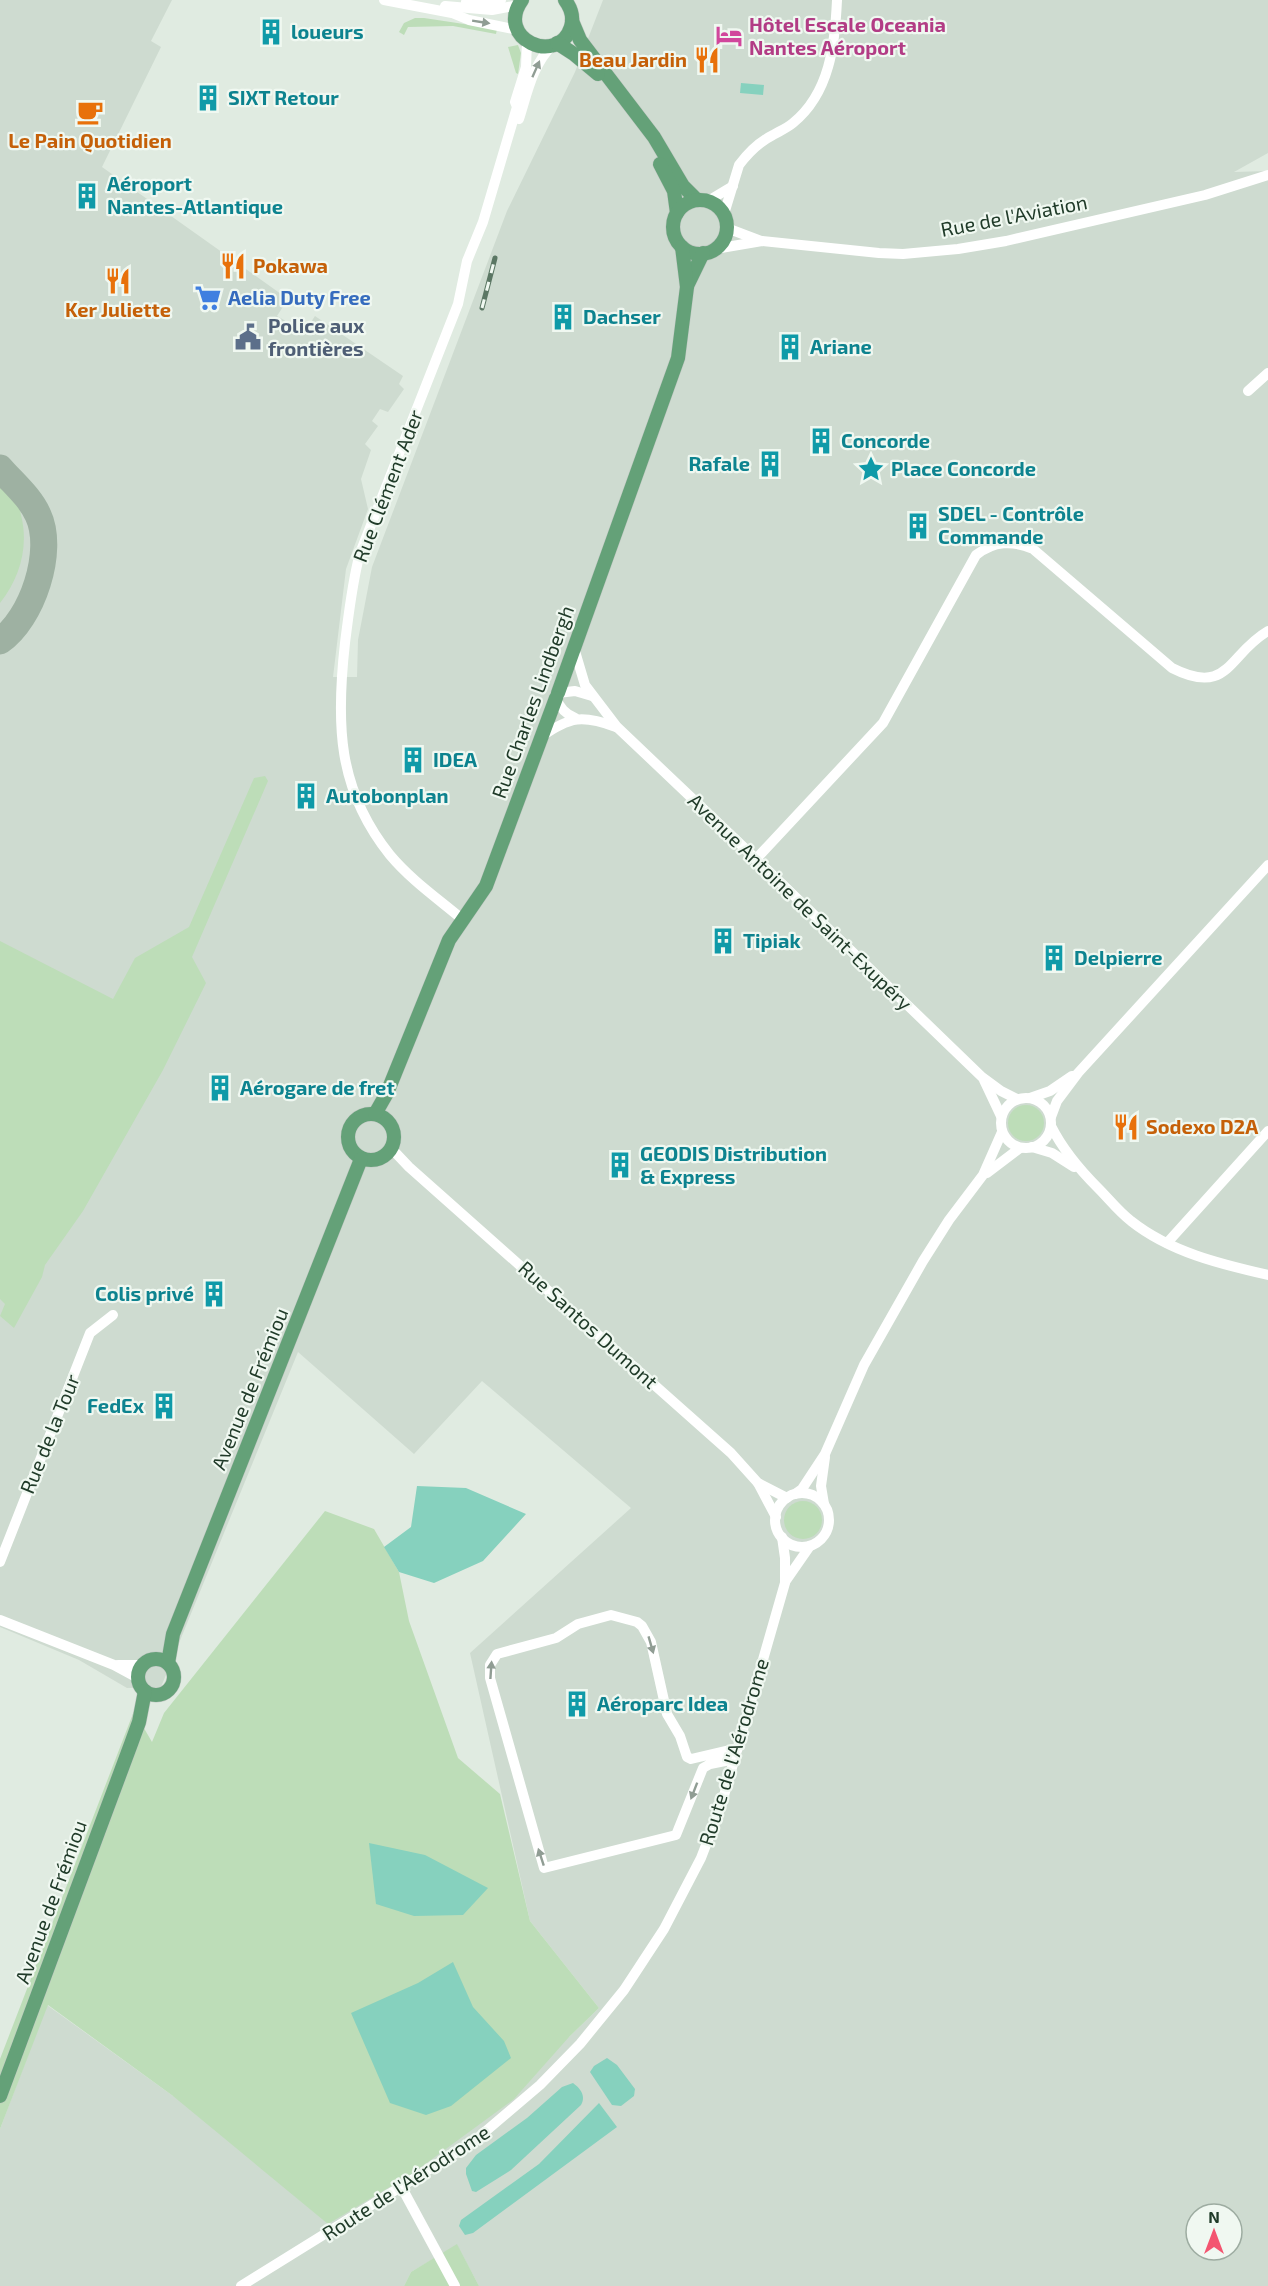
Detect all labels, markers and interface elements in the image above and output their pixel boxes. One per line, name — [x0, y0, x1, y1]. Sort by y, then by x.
place label: Hôtel Escale Oceania Nantes Aéroport — [749, 12, 946, 59]
building icon: loueurs — [256, 17, 286, 47]
one-way arrow — [472, 18, 491, 27]
place label: loueurs — [291, 19, 364, 43]
hotel icon: Hôtel Escale Oceania Nantes Aéroport — [714, 21, 744, 51]
restaurant icon: Beau Jardin — [692, 45, 722, 75]
place label: Beau Jardin — [579, 47, 687, 71]
one-way arrow — [532, 61, 541, 78]
building icon: SIXT Retour — [193, 83, 223, 113]
place label: SIXT Retour — [228, 85, 339, 109]
cafe icon: Le Pain Quotidien — [75, 97, 105, 127]
place label: Le Pain Quotidien — [8, 128, 172, 153]
place label: Aéroport Nantes-Atlantique — [107, 171, 283, 218]
building icon: Aéroport Nantes-Atlantique — [72, 181, 102, 211]
street label: Rue de l'Aviation — [939, 189, 1089, 241]
restaurant icon: Pokawa — [218, 251, 248, 281]
place label: Pokawa — [253, 253, 328, 277]
restaurant icon: Ker Juliette — [103, 266, 133, 296]
supermarket icon: Aelia Duty Free — [193, 283, 223, 313]
place label: Aelia Duty Free — [228, 285, 371, 310]
place label: Ker Juliette — [65, 297, 171, 321]
building icon: Dachser — [548, 302, 578, 332]
place label: Dachser — [583, 304, 661, 328]
place label: Police aux frontières — [268, 313, 365, 360]
public building icon: Police aux frontières — [233, 322, 263, 352]
building icon: Ariane — [775, 332, 805, 362]
place label: Ariane — [810, 334, 872, 358]
street label: Rue Clément Ader — [347, 406, 427, 565]
building icon: Concorde — [806, 426, 836, 456]
place label: Concorde — [841, 428, 930, 452]
building icon: Rafale — [755, 449, 785, 479]
place label: Rafale — [688, 451, 750, 475]
place icon: Place Concorde — [856, 454, 886, 484]
place label: Place Concorde — [891, 456, 1036, 480]
place label: SDEL - Contrôle Commande — [938, 501, 1084, 548]
building icon: SDEL - Contrôle Commande — [903, 511, 933, 541]
street label: Rue Charles Lindbergh — [486, 602, 578, 801]
building icon: IDEA — [398, 745, 428, 775]
place label: IDEA — [433, 747, 478, 771]
building icon: Autobonplan — [291, 781, 321, 811]
place label: Autobonplan — [326, 783, 449, 807]
street label: Avenue Antoine de Saint-Exupéry — [684, 788, 918, 1015]
building icon: Tipiak — [708, 926, 738, 956]
place label: Tipiak — [743, 928, 801, 952]
building icon: Delpierre — [1039, 943, 1069, 973]
place label: Delpierre — [1074, 945, 1163, 969]
building icon: Aérogare de fret — [205, 1073, 235, 1103]
place label: Aérogare de fret — [240, 1075, 395, 1099]
restaurant icon: Sodexo D2A — [1111, 1112, 1141, 1142]
place label: Sodexo D2A — [1146, 1114, 1259, 1138]
place label: GEODIS Distribution & Express — [640, 1141, 827, 1188]
building icon: GEODIS Distribution & Express — [605, 1150, 635, 1180]
street label: Rue Santos Dumont — [514, 1255, 664, 1393]
building icon: Colis privé — [199, 1279, 229, 1309]
place label: Colis privé — [95, 1281, 194, 1305]
street label: Avenue de Frémiou — [206, 1304, 292, 1473]
street label: Rue de la Tour — [14, 1370, 84, 1497]
building icon: FedEx — [149, 1391, 179, 1421]
place label: FedEx — [87, 1393, 145, 1417]
one-way arrow — [647, 1636, 656, 1654]
street label: Route de l'Aérodrome — [693, 1655, 773, 1848]
one-way arrow — [486, 1660, 496, 1679]
building icon: Aéroparc Idea — [562, 1689, 592, 1719]
place label: Aéroparc Idea — [597, 1691, 728, 1715]
one-way arrow — [688, 1782, 698, 1800]
street label: Avenue de Frémiou — [9, 1817, 91, 1987]
one-way arrow — [535, 1848, 545, 1866]
street label: Route de l'Aérodrome — [317, 2119, 494, 2245]
north arrow — [1184, 2202, 1244, 2262]
text: N — [1208, 2207, 1220, 2226]

